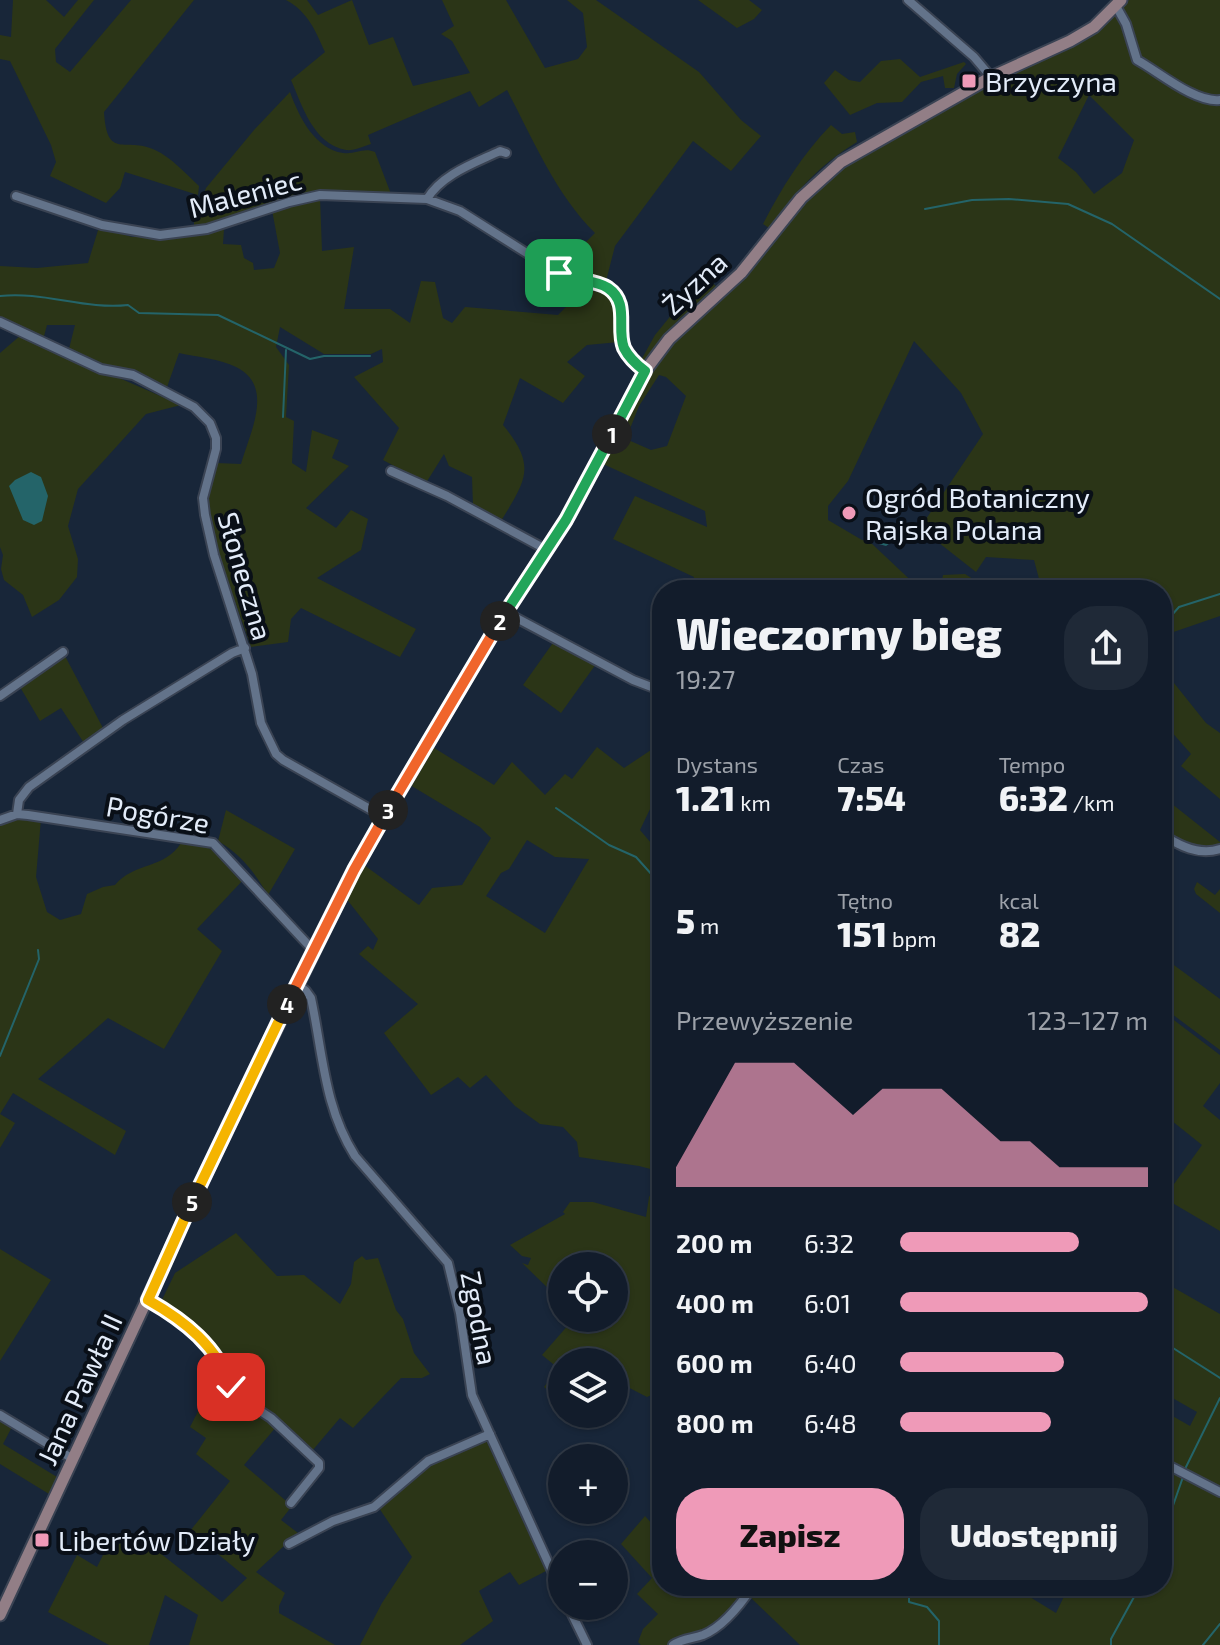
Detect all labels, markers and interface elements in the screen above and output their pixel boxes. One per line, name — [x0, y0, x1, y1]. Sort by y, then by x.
place label: Brzyczyna — [985, 64, 1117, 98]
marker: Brzyczyna — [960, 72, 978, 90]
street label: Maleniec — [185, 162, 305, 224]
pin — [525, 239, 593, 307]
street label: Żyzna — [654, 245, 734, 321]
icon: arrive — [537, 251, 581, 295]
pin: 1 — [592, 414, 632, 454]
text: 1 — [607, 421, 617, 447]
place label: Ogród Botaniczny Rajska Polana — [865, 480, 1090, 546]
marker: Ogród Botaniczny Rajska Polana — [840, 504, 858, 522]
street label: Słoneczna — [212, 508, 280, 644]
pin: 2 — [480, 601, 520, 641]
text: Wieczorny bieg — [676, 606, 1002, 659]
button: share — [1064, 606, 1148, 690]
text: 2 — [494, 608, 506, 634]
text: 19:27 — [676, 663, 735, 694]
text: Dystans — [676, 751, 758, 777]
text: Czas — [837, 751, 884, 777]
text: Tempo — [999, 751, 1065, 777]
text: 1.21 — [676, 777, 735, 818]
text: 7:54 — [837, 777, 906, 818]
text: 6:32 — [999, 777, 1068, 818]
street label: Pogórze — [104, 788, 212, 840]
text: km — [735, 789, 771, 815]
text: /km — [1068, 789, 1115, 815]
pin: 3 — [368, 790, 408, 830]
text: 3 — [382, 797, 394, 823]
text: Tętno — [837, 887, 893, 913]
text: kcal — [999, 887, 1039, 913]
text: 5 — [676, 900, 695, 941]
text: m — [695, 912, 719, 938]
text: 151 — [837, 913, 887, 954]
text: 82 — [999, 913, 1040, 954]
text: bpm — [887, 925, 937, 951]
pin: 4 — [267, 984, 307, 1024]
text: 4 — [280, 991, 294, 1017]
text: Przewyższenie — [676, 1004, 853, 1035]
text: 123–127 m — [1027, 1004, 1148, 1035]
pin: 5 — [172, 1182, 212, 1222]
text: 5 — [186, 1189, 198, 1215]
text: 200 m — [676, 1227, 752, 1258]
text: 6:32 — [804, 1227, 854, 1258]
map controls — [548, 1252, 628, 1620]
button: locate — [548, 1252, 628, 1332]
street label: Zgodna — [454, 1268, 506, 1368]
text: 400 m — [676, 1287, 754, 1318]
text: 6:01 — [804, 1287, 851, 1318]
street label: Jana Pawła II — [29, 1308, 129, 1470]
text: 600 m — [676, 1347, 753, 1378]
text: 6:40 — [804, 1347, 857, 1378]
button: layers — [548, 1348, 628, 1428]
pin — [197, 1353, 265, 1421]
icon: check — [209, 1365, 253, 1409]
text: 800 m — [676, 1407, 754, 1438]
text: 6:48 — [804, 1407, 857, 1438]
button: + — [548, 1444, 628, 1524]
button: Zapisz — [676, 1488, 904, 1580]
button: Udostępnij — [920, 1488, 1148, 1580]
place label: Libertów Działy — [58, 1523, 256, 1557]
marker: Libertów Działy — [33, 1531, 51, 1549]
button: − — [548, 1540, 628, 1620]

